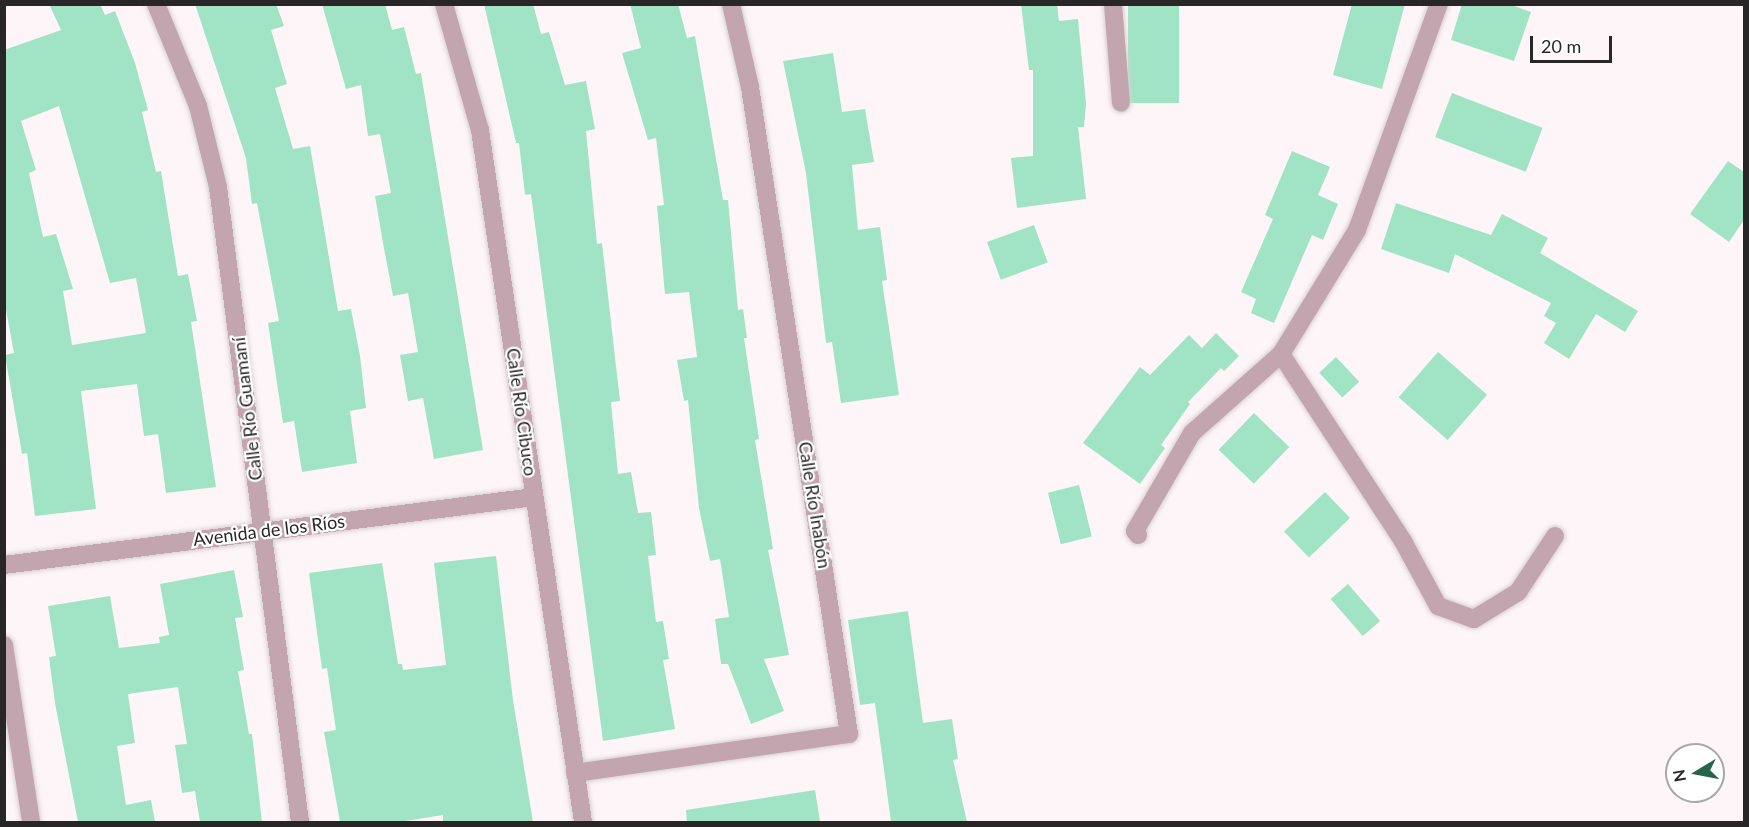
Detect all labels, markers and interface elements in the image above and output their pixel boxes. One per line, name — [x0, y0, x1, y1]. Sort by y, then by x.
scale bar — [1533, 24, 1616, 62]
text: 20 m — [1541, 35, 1581, 57]
street label: Calle Río Guamaní — [228, 336, 266, 482]
street label: Calle Río Cibuco — [502, 347, 542, 477]
street label: Calle Río Inabón — [794, 440, 836, 570]
street label: Avenida de los Ríos — [192, 510, 346, 550]
north arrow — [1665, 743, 1725, 803]
text: N — [1668, 768, 1689, 784]

